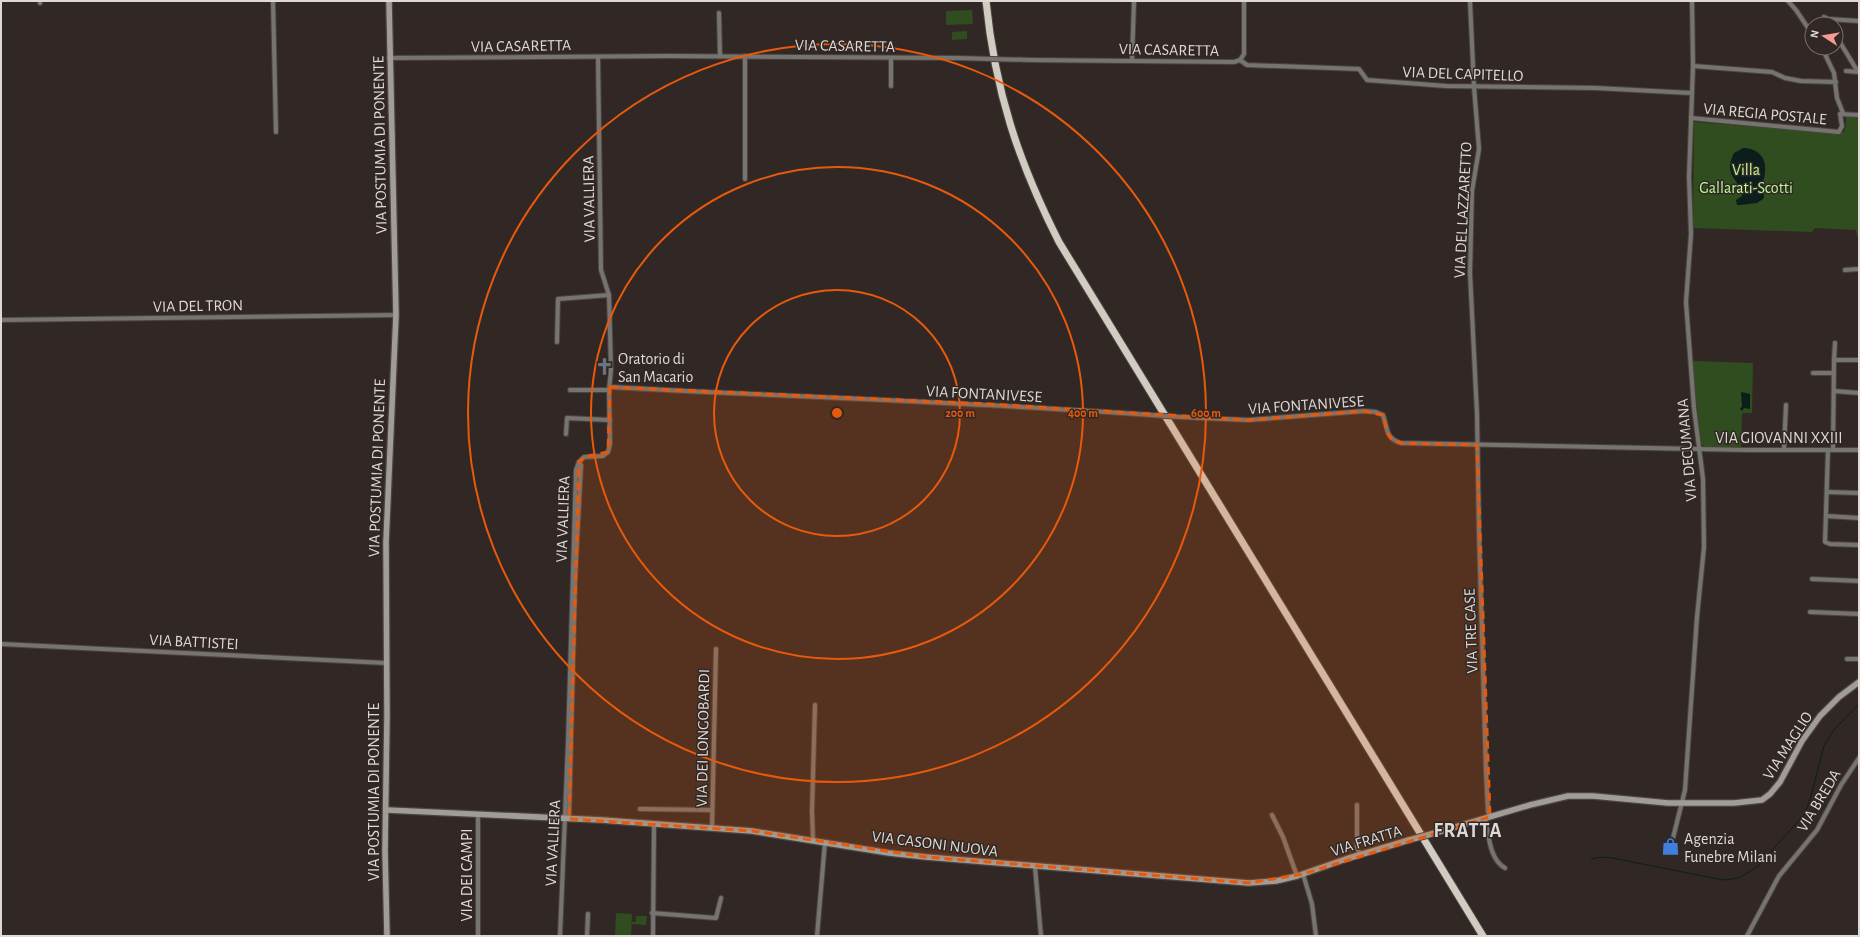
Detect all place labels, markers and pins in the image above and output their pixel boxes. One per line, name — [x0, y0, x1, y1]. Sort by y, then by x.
place label: Oratorio di San Macario — [618, 351, 693, 385]
church icon: Oratorio di San Macario — [595, 357, 615, 377]
centre of rings — [830, 406, 844, 420]
place label: Agenzia Funebre Milani — [1684, 831, 1777, 865]
shop icon: Agenzia Funebre Milani — [1661, 837, 1681, 857]

